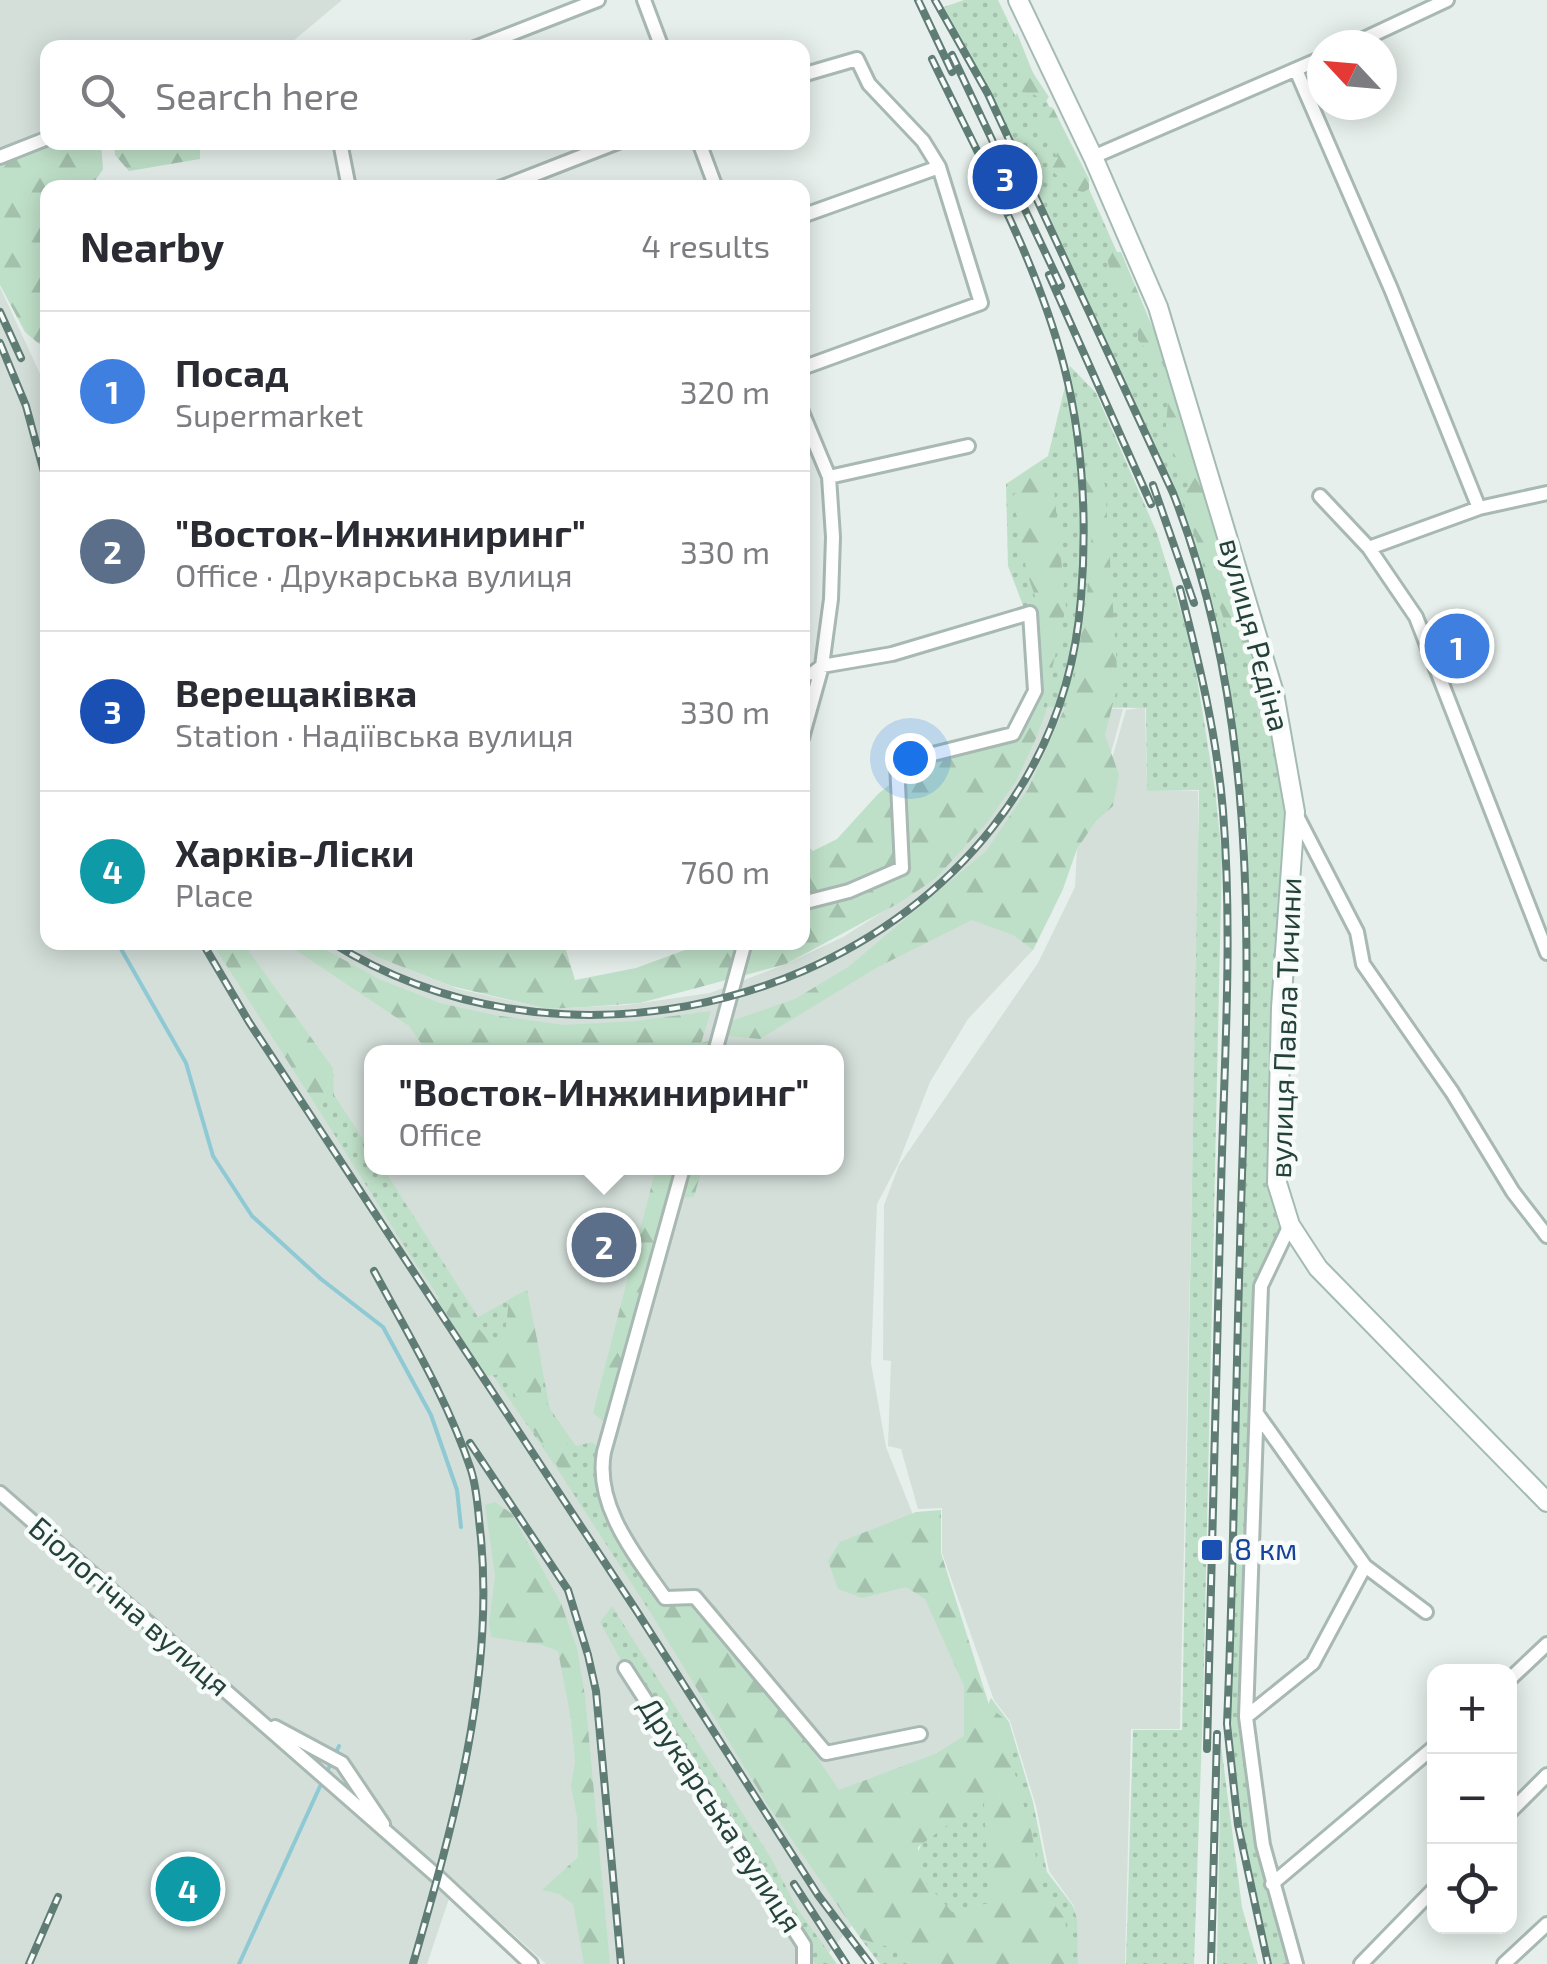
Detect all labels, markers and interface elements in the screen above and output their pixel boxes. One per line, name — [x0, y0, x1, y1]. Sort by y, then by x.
north arrow — [1307, 30, 1397, 120]
search box — [40, 40, 810, 150]
icon: search — [75, 68, 130, 123]
text: Search here — [155, 72, 359, 118]
pin: 3 — [972, 140, 1038, 214]
text: Nearby — [80, 220, 224, 270]
text: 4 results — [641, 226, 770, 264]
text: Посад — [175, 349, 289, 395]
text: 1 — [106, 372, 119, 410]
text: 320 m — [680, 372, 770, 410]
text: Supermarket — [175, 395, 363, 433]
text: "Восток-Инжиниринг" — [175, 509, 586, 555]
text: 2 — [103, 532, 122, 570]
text: 330 m — [680, 532, 770, 570]
street label: вулиця Рєдіна — [1212, 534, 1299, 735]
text: Office · Друкарська вулиця — [175, 555, 573, 593]
pin: 1 — [1424, 608, 1490, 684]
text: Верещаківка — [175, 669, 417, 715]
text: 3 — [103, 692, 122, 730]
text: 330 m — [680, 692, 770, 730]
text: Station · Надіївська вулиця — [175, 715, 574, 753]
your location — [885, 733, 936, 784]
text: Харків-Ліски — [175, 829, 414, 875]
text: 4 — [102, 852, 123, 890]
text: 760 m — [681, 852, 770, 890]
text: Place — [175, 875, 254, 913]
street label: вулиця Павла Тичини — [1261, 877, 1308, 1179]
popup — [364, 1045, 844, 1175]
text: "Восток-Инжиниринг" — [398, 1068, 810, 1114]
text: Office — [398, 1114, 482, 1152]
pin: 2 — [572, 1208, 636, 1282]
street label: Біологічна вулиця — [22, 1508, 238, 1703]
place label: 8 км — [1234, 1530, 1297, 1566]
marker: 8 км — [1199, 1537, 1225, 1563]
map controls — [1427, 1664, 1517, 1934]
button: + — [1427, 1664, 1517, 1754]
street label: Друкарська вулиця — [631, 1689, 811, 1939]
button: − — [1427, 1754, 1517, 1844]
button: locate — [1427, 1844, 1517, 1934]
pin: 4 — [156, 1852, 220, 1926]

